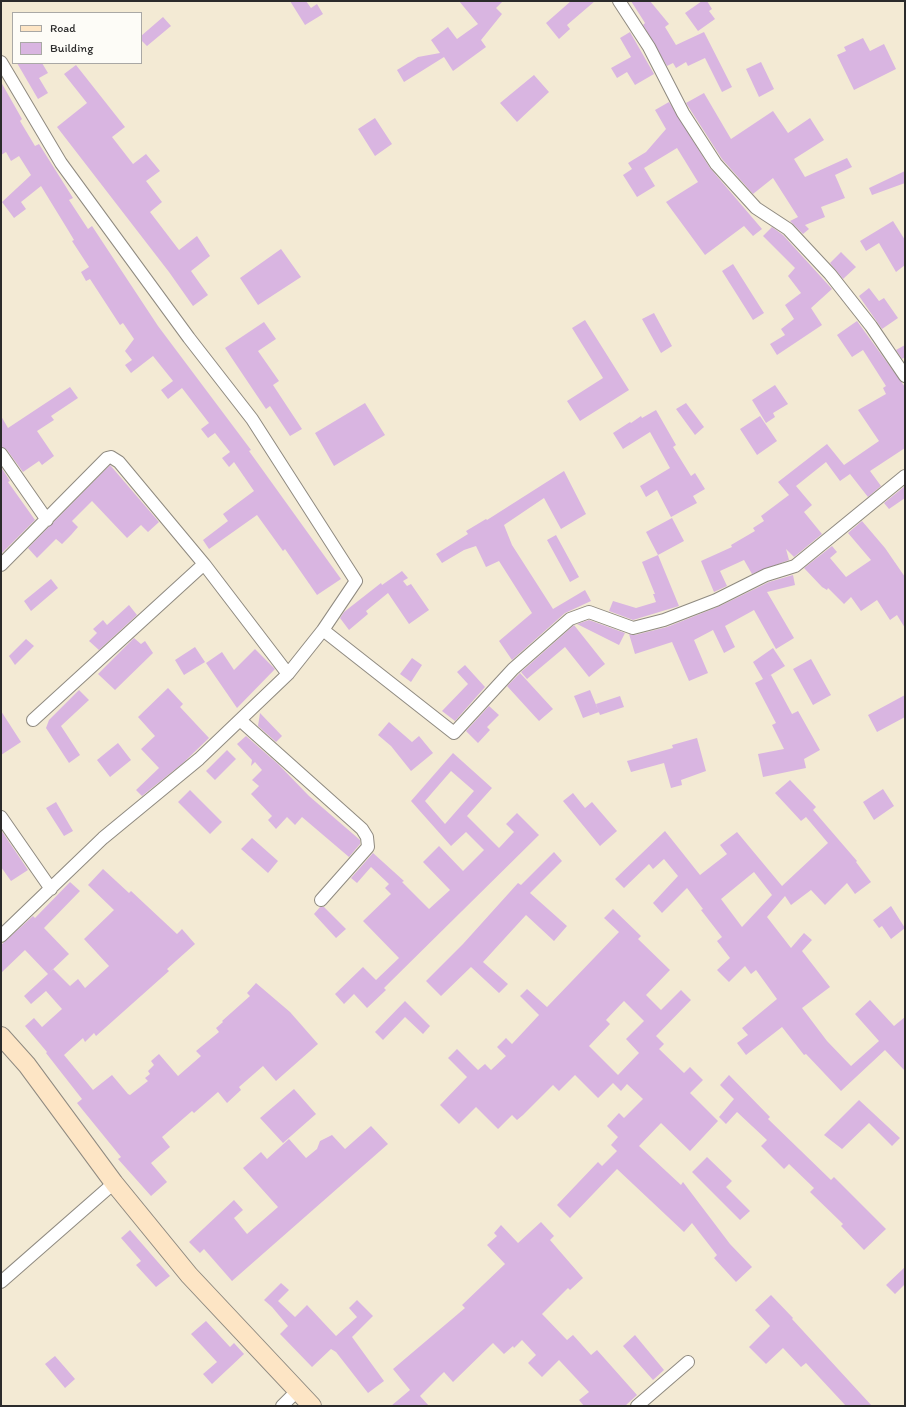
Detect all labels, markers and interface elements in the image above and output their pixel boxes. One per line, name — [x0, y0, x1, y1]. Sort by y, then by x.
legend — [12, 12, 142, 64]
text: Road — [50, 21, 76, 35]
text: Building — [50, 41, 93, 55]

